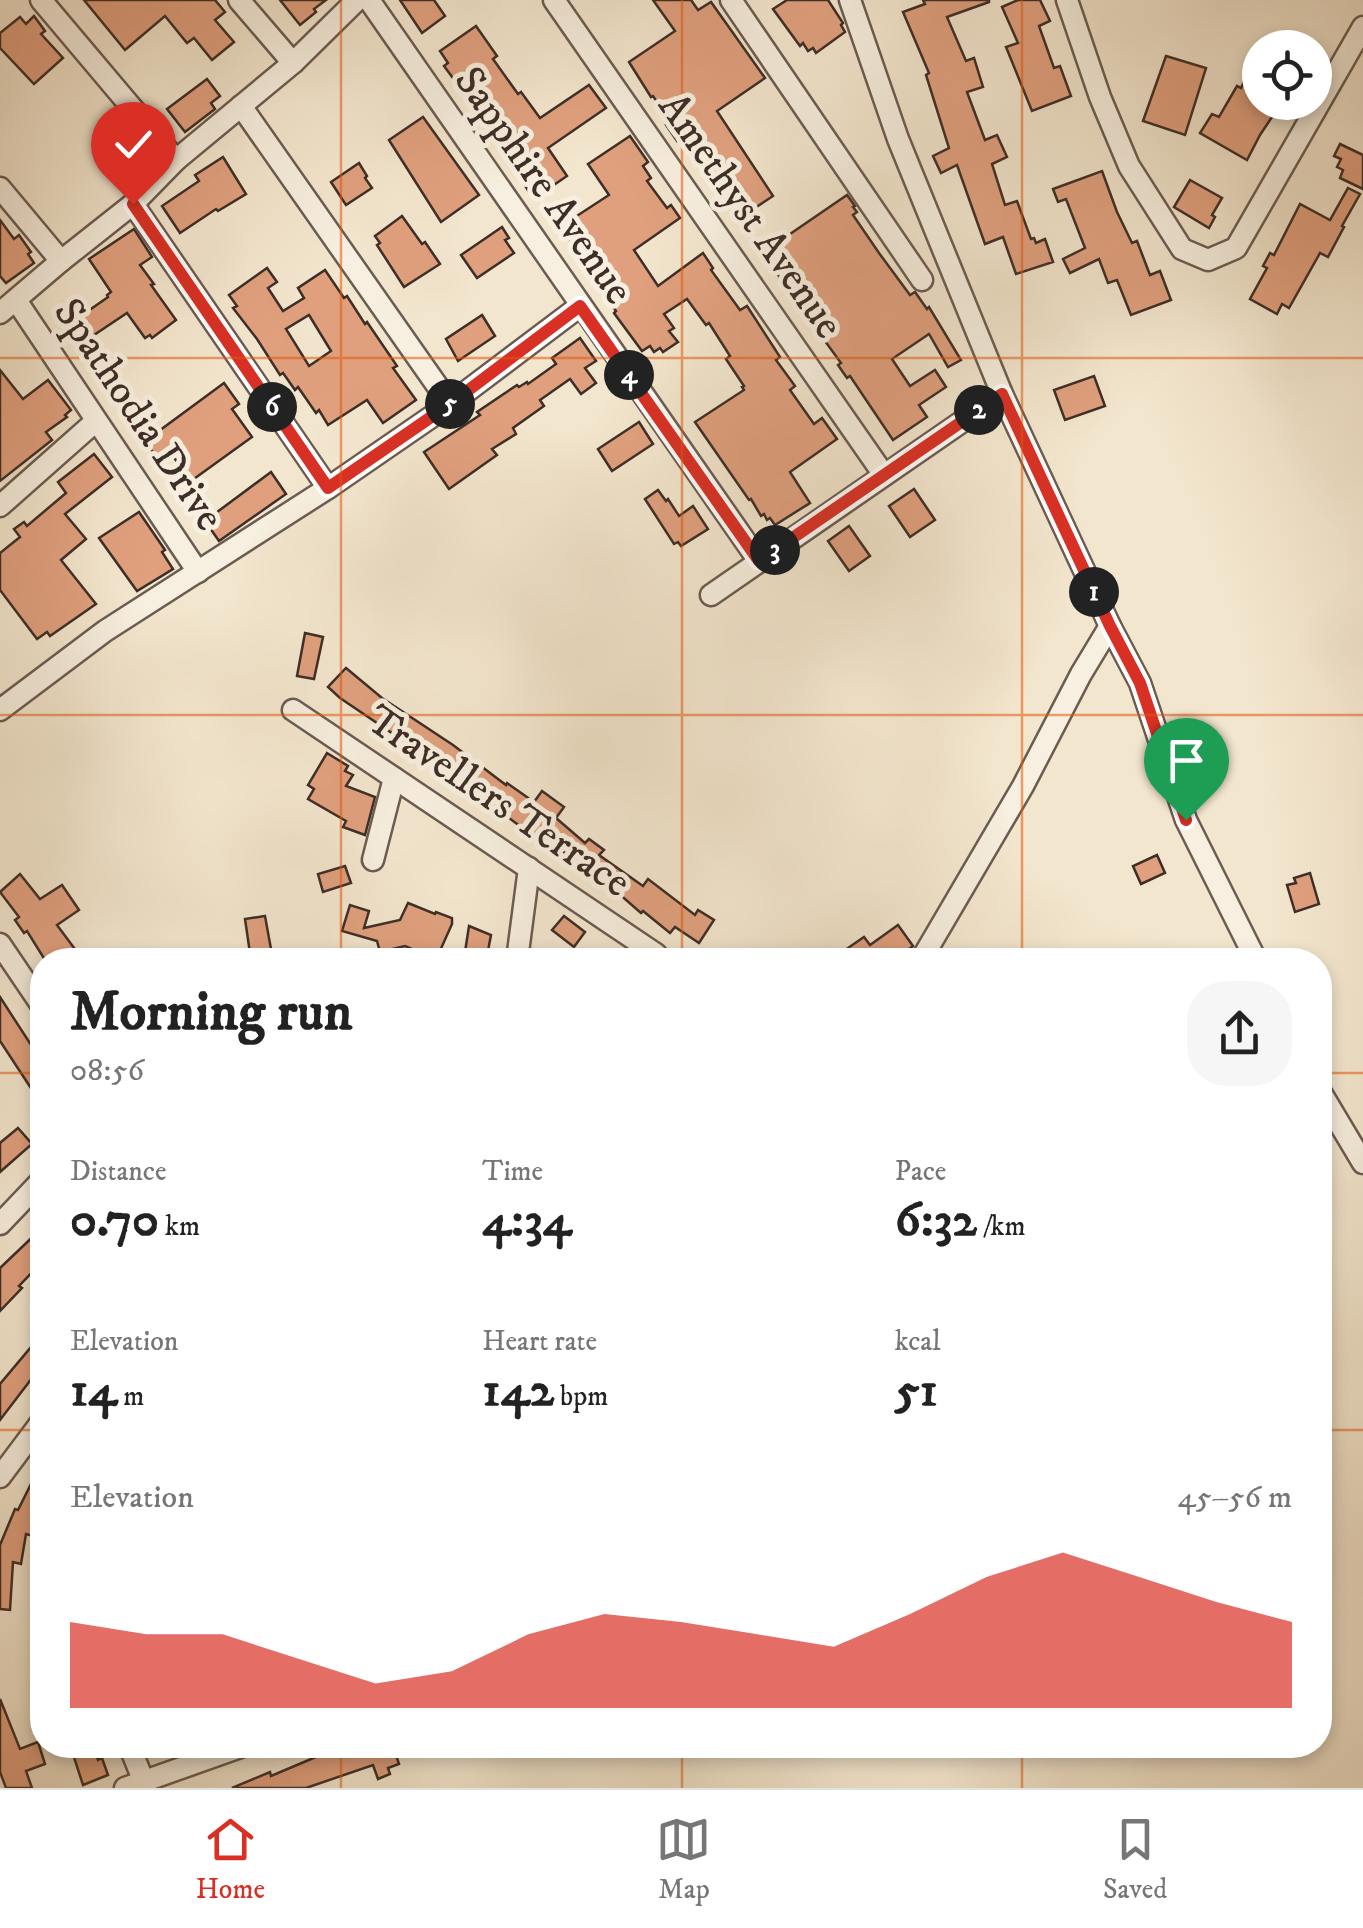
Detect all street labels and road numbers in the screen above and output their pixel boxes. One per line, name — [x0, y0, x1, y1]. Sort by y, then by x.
street label: Sapphire Avenue — [442, 57, 644, 315]
street label: Amethyst Avenue — [646, 83, 854, 349]
street label: Spathodia Drive — [41, 289, 235, 541]
street label: Travellers Terrace — [356, 695, 640, 909]

